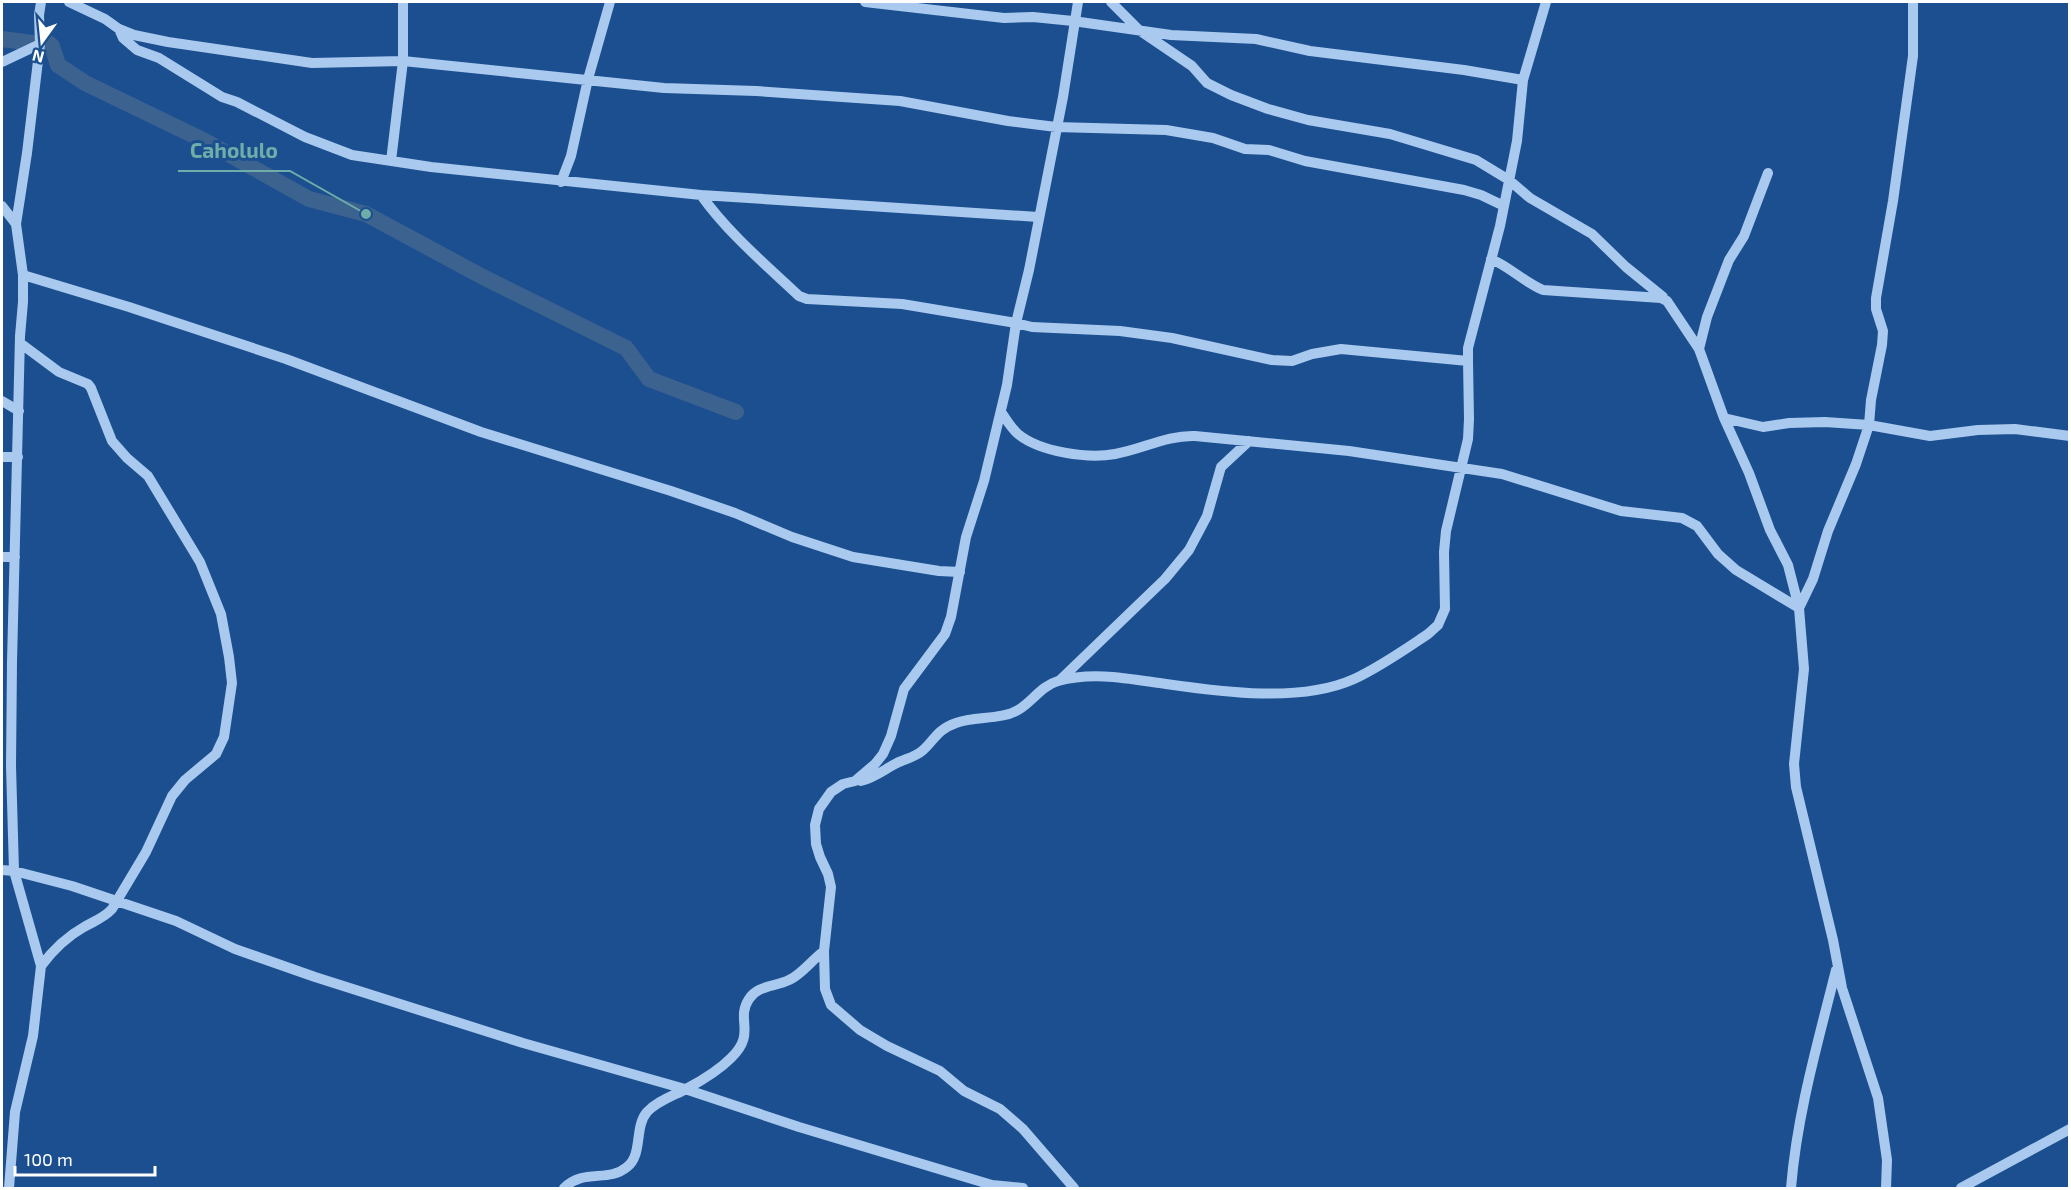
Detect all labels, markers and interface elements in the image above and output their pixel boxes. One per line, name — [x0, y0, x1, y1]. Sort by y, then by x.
north arrow — [12, 12, 72, 72]
text: N — [30, 46, 46, 68]
callout: Caholulo — [178, 132, 290, 171]
text: Caholulo — [190, 137, 278, 162]
scale bar — [15, 1139, 154, 1177]
text: 100 m — [24, 1148, 73, 1170]

